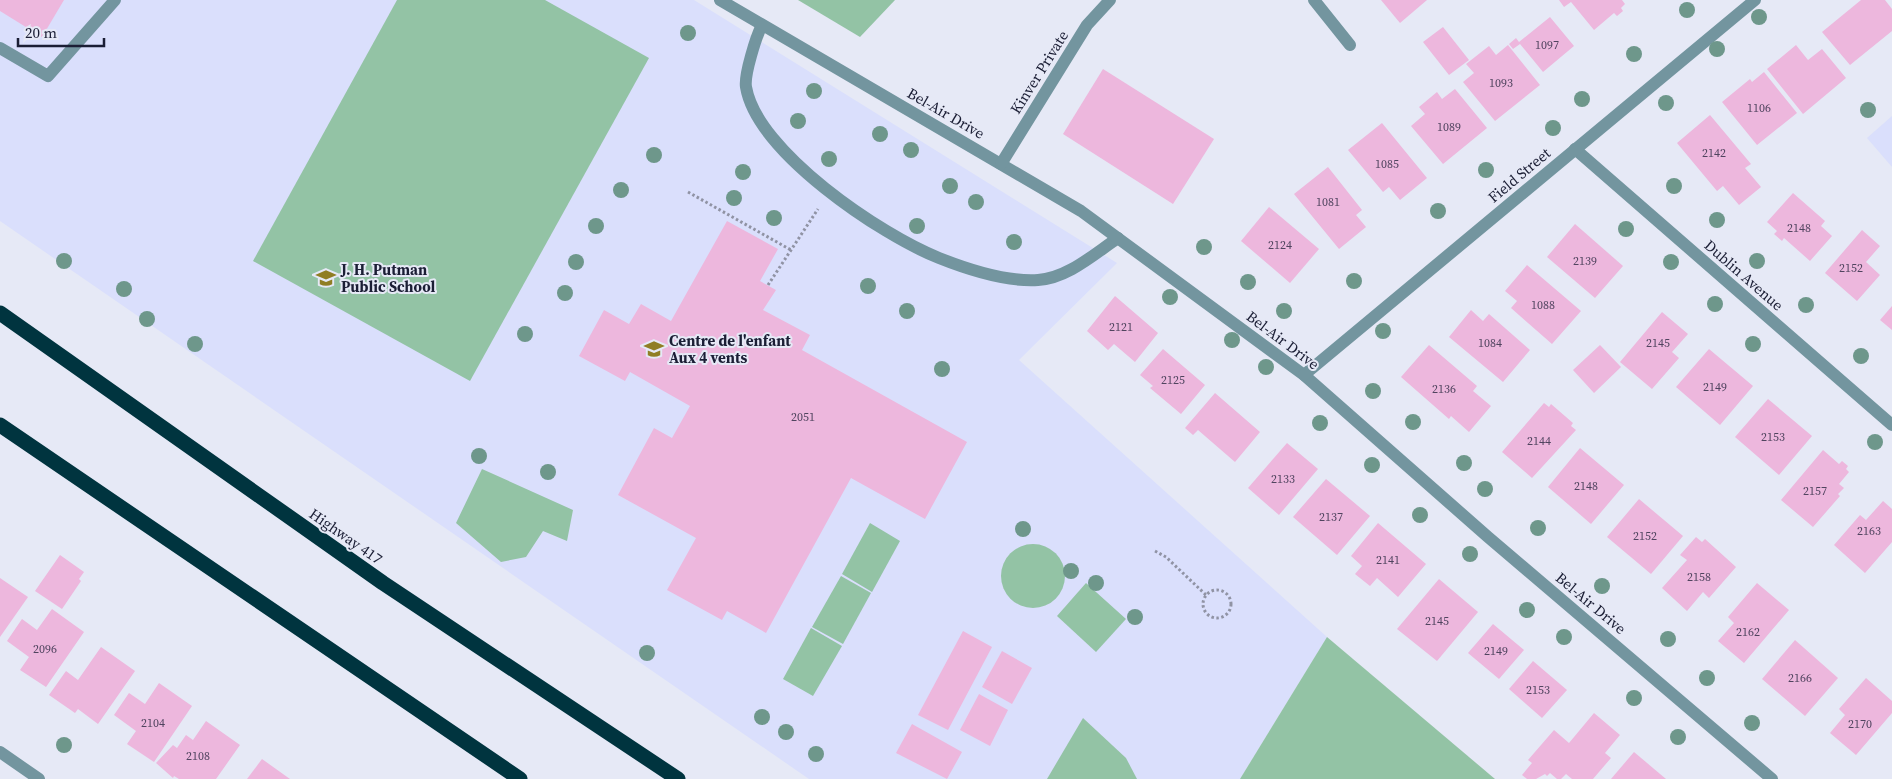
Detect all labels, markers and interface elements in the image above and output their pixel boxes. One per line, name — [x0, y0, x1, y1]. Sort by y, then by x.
scale bar — [18, 15, 104, 47]
text: 20 m — [25, 22, 57, 43]
street label: Kinver Private — [1005, 26, 1073, 118]
house number: 1097 — [1535, 37, 1559, 53]
house number: 1093 — [1489, 75, 1513, 91]
street label: Bel-Air Drive — [903, 82, 989, 144]
house number: 1106 — [1747, 100, 1771, 116]
house number: 1089 — [1437, 119, 1461, 135]
street label: Field Street — [1483, 143, 1555, 207]
house number: 2142 — [1702, 145, 1726, 161]
house number: 1085 — [1375, 156, 1399, 172]
house number: 1081 — [1316, 194, 1340, 210]
house number: 2148 — [1787, 220, 1811, 236]
street label: Dublin Avenue — [1700, 235, 1788, 316]
house number: 2124 — [1268, 237, 1292, 253]
house number: 2139 — [1573, 253, 1597, 269]
place label: J. H. Putman Public School — [340, 259, 436, 297]
house number: 2152 — [1839, 260, 1863, 276]
school or university icon: J. H. Putman Public School — [315, 267, 337, 289]
house number: 1088 — [1531, 297, 1555, 313]
street label: Bel-Air Drive — [1242, 306, 1324, 374]
house number: 2121 — [1109, 319, 1133, 335]
place label: Centre de l'enfant Aux 4 vents — [669, 330, 791, 368]
house number: 1084 — [1478, 335, 1502, 351]
house number: 2145 — [1646, 335, 1670, 351]
school or university icon: Centre de l'enfant Aux 4 vents — [643, 338, 665, 360]
house number: 2125 — [1161, 372, 1185, 388]
house number: 2149 — [1703, 379, 1727, 395]
house number: 2136 — [1432, 381, 1456, 397]
house number: 2051 — [791, 409, 815, 425]
house number: 2153 — [1761, 429, 1785, 445]
house number: 2144 — [1527, 433, 1551, 449]
house number: 2133 — [1271, 471, 1295, 487]
house number: 2148 — [1574, 478, 1598, 494]
house number: 2157 — [1803, 483, 1827, 499]
street label: Highway 417 — [305, 503, 387, 569]
house number: 2137 — [1319, 509, 1343, 525]
house number: 2163 — [1857, 523, 1881, 539]
house number: 2152 — [1633, 528, 1657, 544]
house number: 2141 — [1376, 552, 1400, 568]
street label: Bel-Air Drive — [1551, 567, 1631, 639]
house number: 2158 — [1687, 569, 1711, 585]
house number: 2145 — [1425, 613, 1449, 629]
house number: 2162 — [1736, 624, 1760, 640]
house number: 2096 — [33, 641, 57, 657]
house number: 2149 — [1484, 643, 1508, 659]
house number: 2166 — [1788, 670, 1812, 686]
house number: 2153 — [1526, 682, 1550, 698]
house number: 2104 — [141, 715, 165, 731]
house number: 2170 — [1848, 716, 1872, 732]
house number: 2108 — [186, 748, 210, 764]

